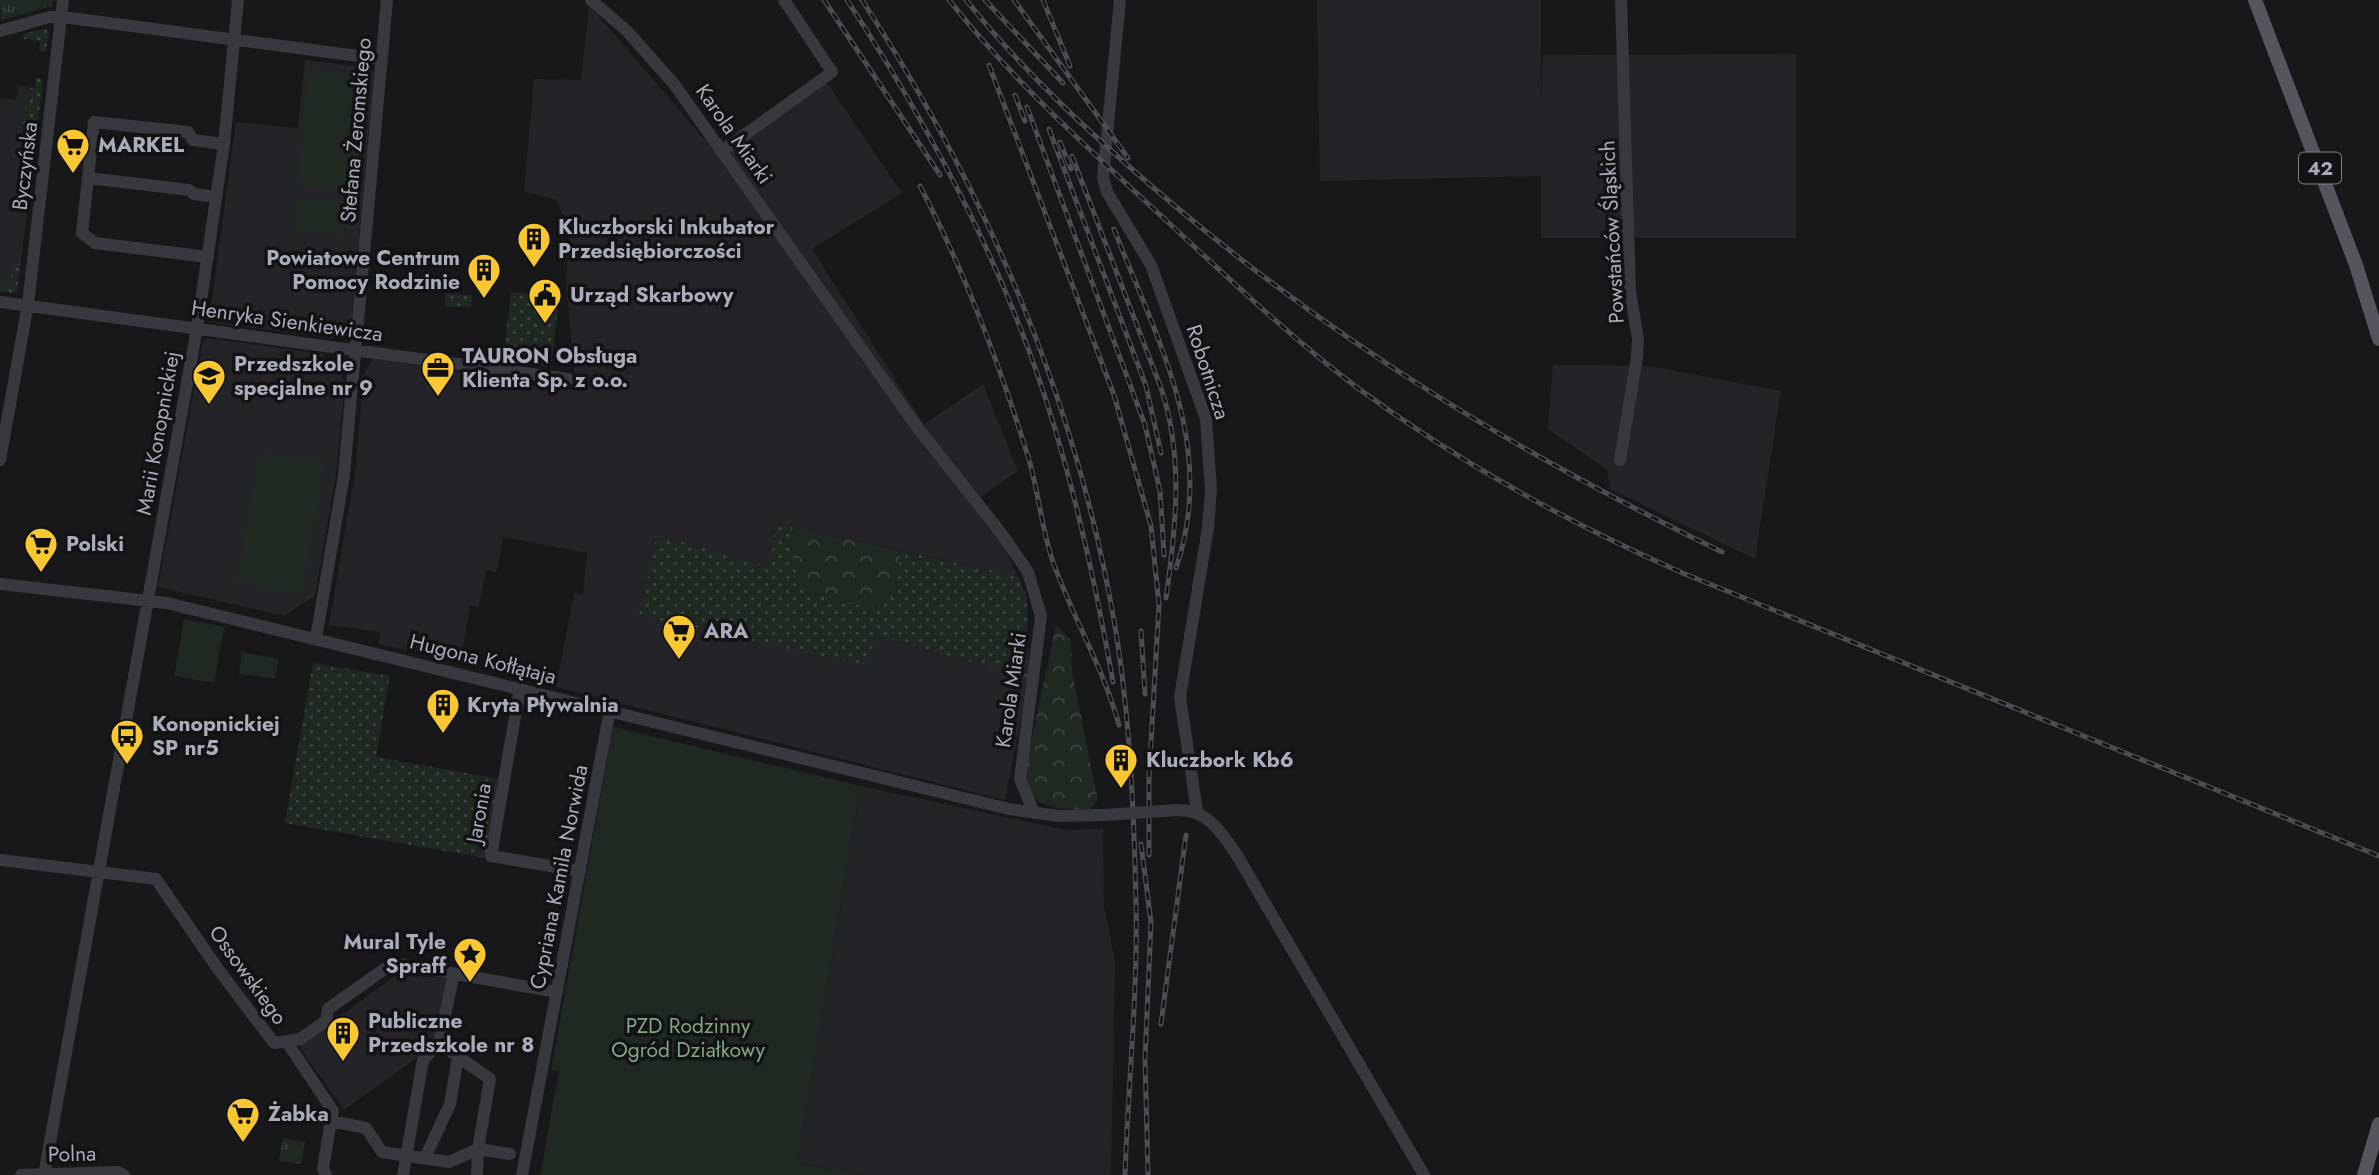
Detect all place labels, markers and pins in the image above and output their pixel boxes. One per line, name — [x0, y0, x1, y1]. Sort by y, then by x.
supermarket icon: MARKEL — [54, 126, 92, 175]
place label: MARKEL — [98, 130, 184, 160]
place label: Kluczborski Inkubator Przedsiębiorczości — [558, 212, 775, 266]
building icon: Kluczborski Inkubator Przedsiębiorczości — [515, 220, 553, 269]
place label: Powiatowe Centrum Pomocy Rodzinie — [266, 243, 460, 297]
building icon: Powiatowe Centrum Pomocy Rodzinie — [465, 251, 503, 300]
public building icon: Urząd Skarbowy — [526, 276, 564, 325]
place label: Urząd Skarbowy — [570, 280, 734, 310]
place label: TAURON Obsługa Klienta Sp. z o.o. — [462, 341, 637, 395]
place label: Przedszkole specjalne nr 9 — [234, 349, 373, 403]
office icon: TAURON Obsługa Klienta Sp. z o.o. — [419, 349, 457, 398]
school or university icon: Przedszkole specjalne nr 9 — [190, 357, 228, 406]
supermarket icon: Polski — [22, 525, 60, 574]
place label: Polski — [66, 529, 124, 559]
supermarket icon: ARA — [660, 612, 698, 661]
place label: ARA — [703, 616, 749, 646]
building icon: Kryta Pływalnia — [424, 686, 462, 735]
place label: Kryta Pływalnia — [467, 690, 619, 720]
place label: Konopnickiej SP nr5 — [152, 709, 280, 763]
bus stop icon: Konopnickiej SP nr5 — [108, 717, 146, 766]
building icon: Kluczbork Kb6 — [1102, 741, 1140, 790]
place label: Kluczbork Kb6 — [1146, 745, 1294, 775]
place label: Mural Tyle Spraff — [343, 927, 447, 981]
place icon: Mural Tyle Spraff — [451, 935, 489, 984]
place label: Publiczne Przedszkole nr 8 — [368, 1006, 534, 1060]
building icon: Publiczne Przedszkole nr 8 — [324, 1014, 362, 1063]
supermarket icon: Żabka — [224, 1095, 262, 1144]
place label: Żabka — [268, 1099, 329, 1129]

